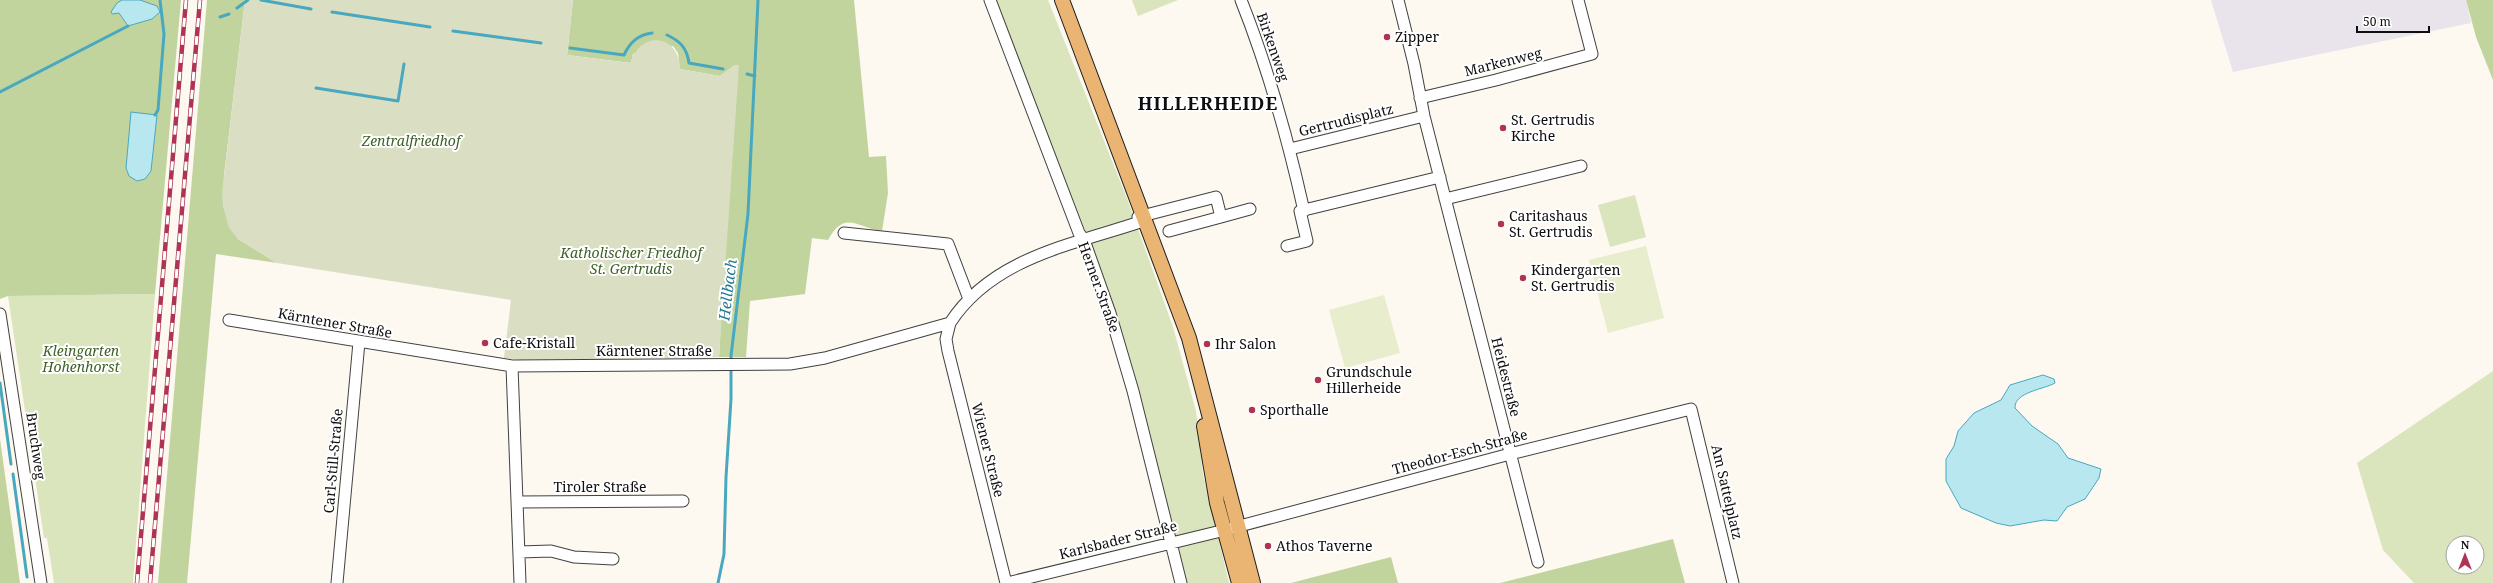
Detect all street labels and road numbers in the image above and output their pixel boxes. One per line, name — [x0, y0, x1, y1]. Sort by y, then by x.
street label: Birkenweg — [1253, 10, 1294, 84]
street label: Markenweg — [1462, 43, 1544, 80]
street label: Gertrudisplatz — [1297, 99, 1395, 140]
street label: Herner Straße — [1074, 239, 1125, 335]
street label: Kärntener Straße — [276, 303, 394, 342]
street label: Heidestraße — [1487, 335, 1526, 419]
street label: Kärntener Straße — [596, 341, 712, 360]
street label: Wiener Straße — [968, 401, 1009, 499]
street label: Carl-Still-Straße — [318, 408, 347, 514]
street label: Bruchweg — [22, 411, 51, 481]
street label: Theodor-Esch-Straße — [1390, 424, 1530, 479]
street label: Am Sattelplatz — [1707, 443, 1748, 541]
street label: Tiroler Straße — [553, 477, 647, 496]
street label: Karlsbader Straße — [1057, 516, 1179, 563]

